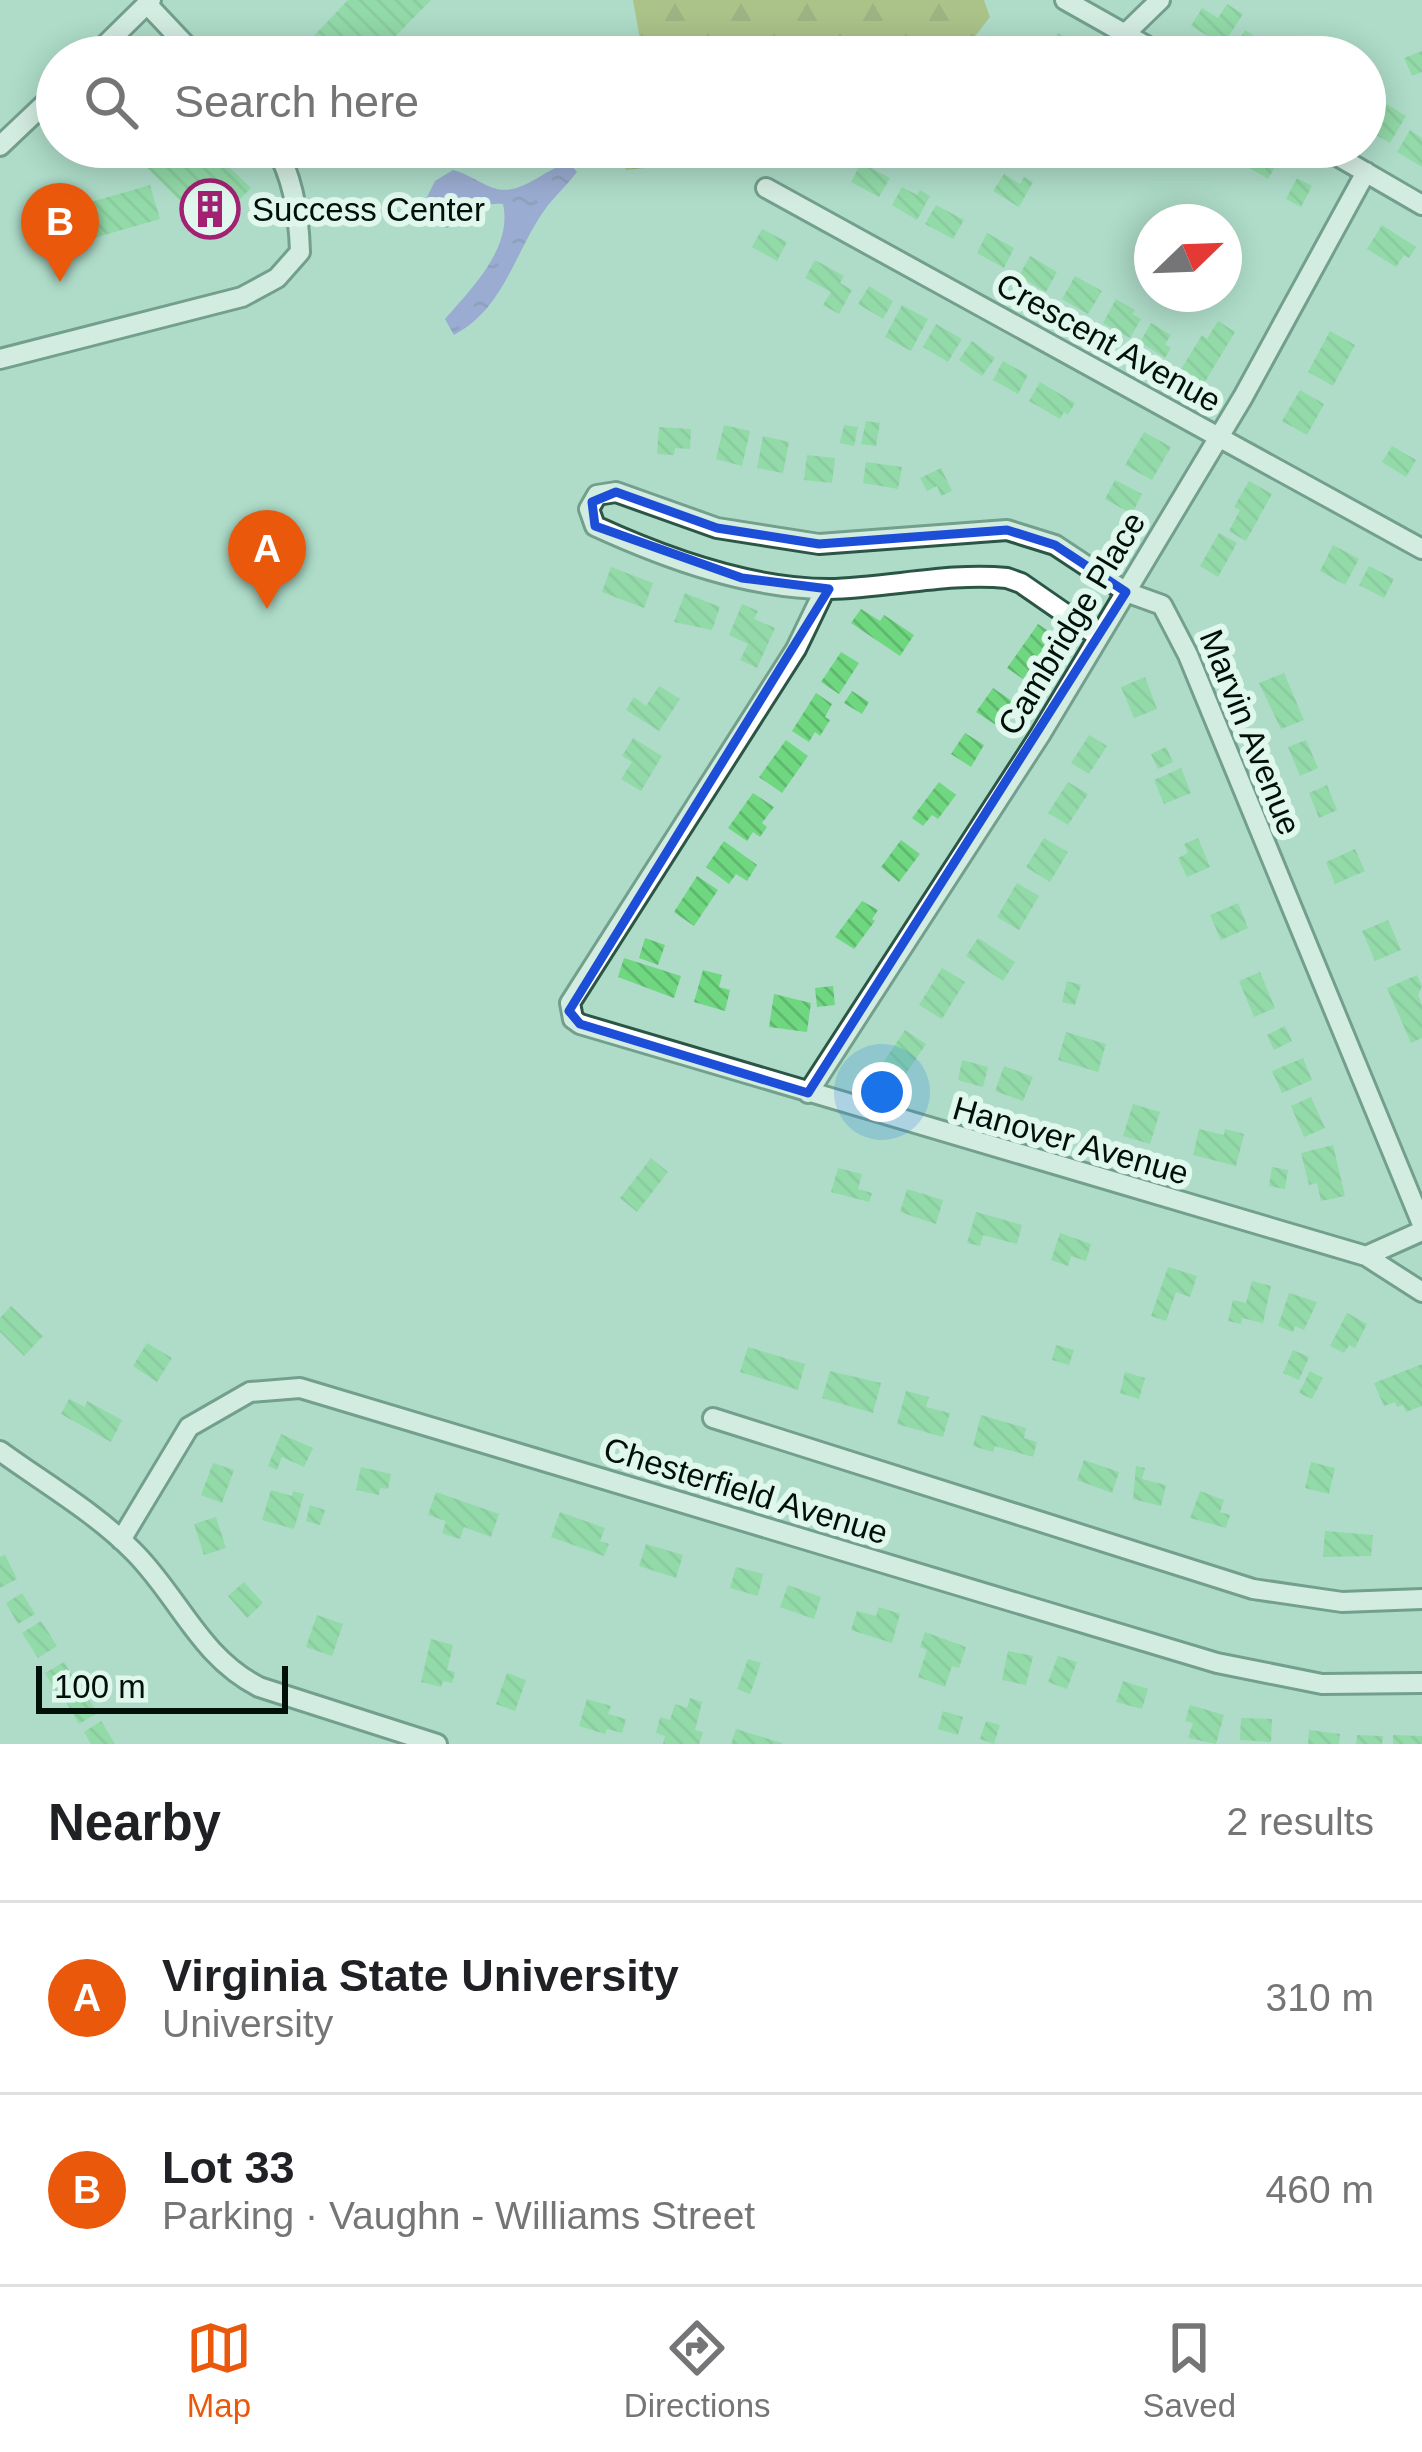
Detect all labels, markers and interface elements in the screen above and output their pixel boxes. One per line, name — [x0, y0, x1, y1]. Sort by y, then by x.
search box — [36, 36, 1386, 168]
icon: search — [78, 69, 144, 135]
text: Search here — [174, 76, 419, 127]
building icon: Success Center — [179, 178, 241, 240]
pin: B — [21, 183, 99, 282]
place label: Success Center — [252, 191, 485, 228]
north arrow — [1134, 204, 1242, 312]
street label: Crescent Avenue — [990, 265, 1227, 419]
street label: Cambridge Place — [990, 505, 1152, 741]
pin: A — [228, 510, 306, 609]
street label: Marvin Avenue — [1193, 624, 1308, 840]
your location — [852, 1062, 912, 1122]
street label: Hanover Avenue — [949, 1089, 1193, 1192]
street label: Chesterfield Avenue — [600, 1430, 892, 1551]
scale bar — [36, 1660, 288, 1713]
text: 100 m — [54, 1668, 146, 1705]
text: Nearby — [48, 1794, 221, 1851]
text: 2 results — [1227, 1800, 1374, 1843]
text: Virginia State University — [162, 1950, 679, 2001]
text: A — [73, 1976, 101, 2019]
text: 310 m — [1266, 1976, 1374, 2019]
text: University — [162, 2002, 333, 2045]
text: Lot 33 — [162, 2142, 295, 2193]
text: B — [73, 2168, 101, 2211]
text: 460 m — [1266, 2168, 1374, 2211]
text: Parking · Vaughn - Williams Street — [162, 2194, 755, 2237]
tab: Map — [186, 2315, 252, 2425]
tab: Directions — [624, 2315, 771, 2425]
tab: Saved — [1142, 2315, 1236, 2425]

